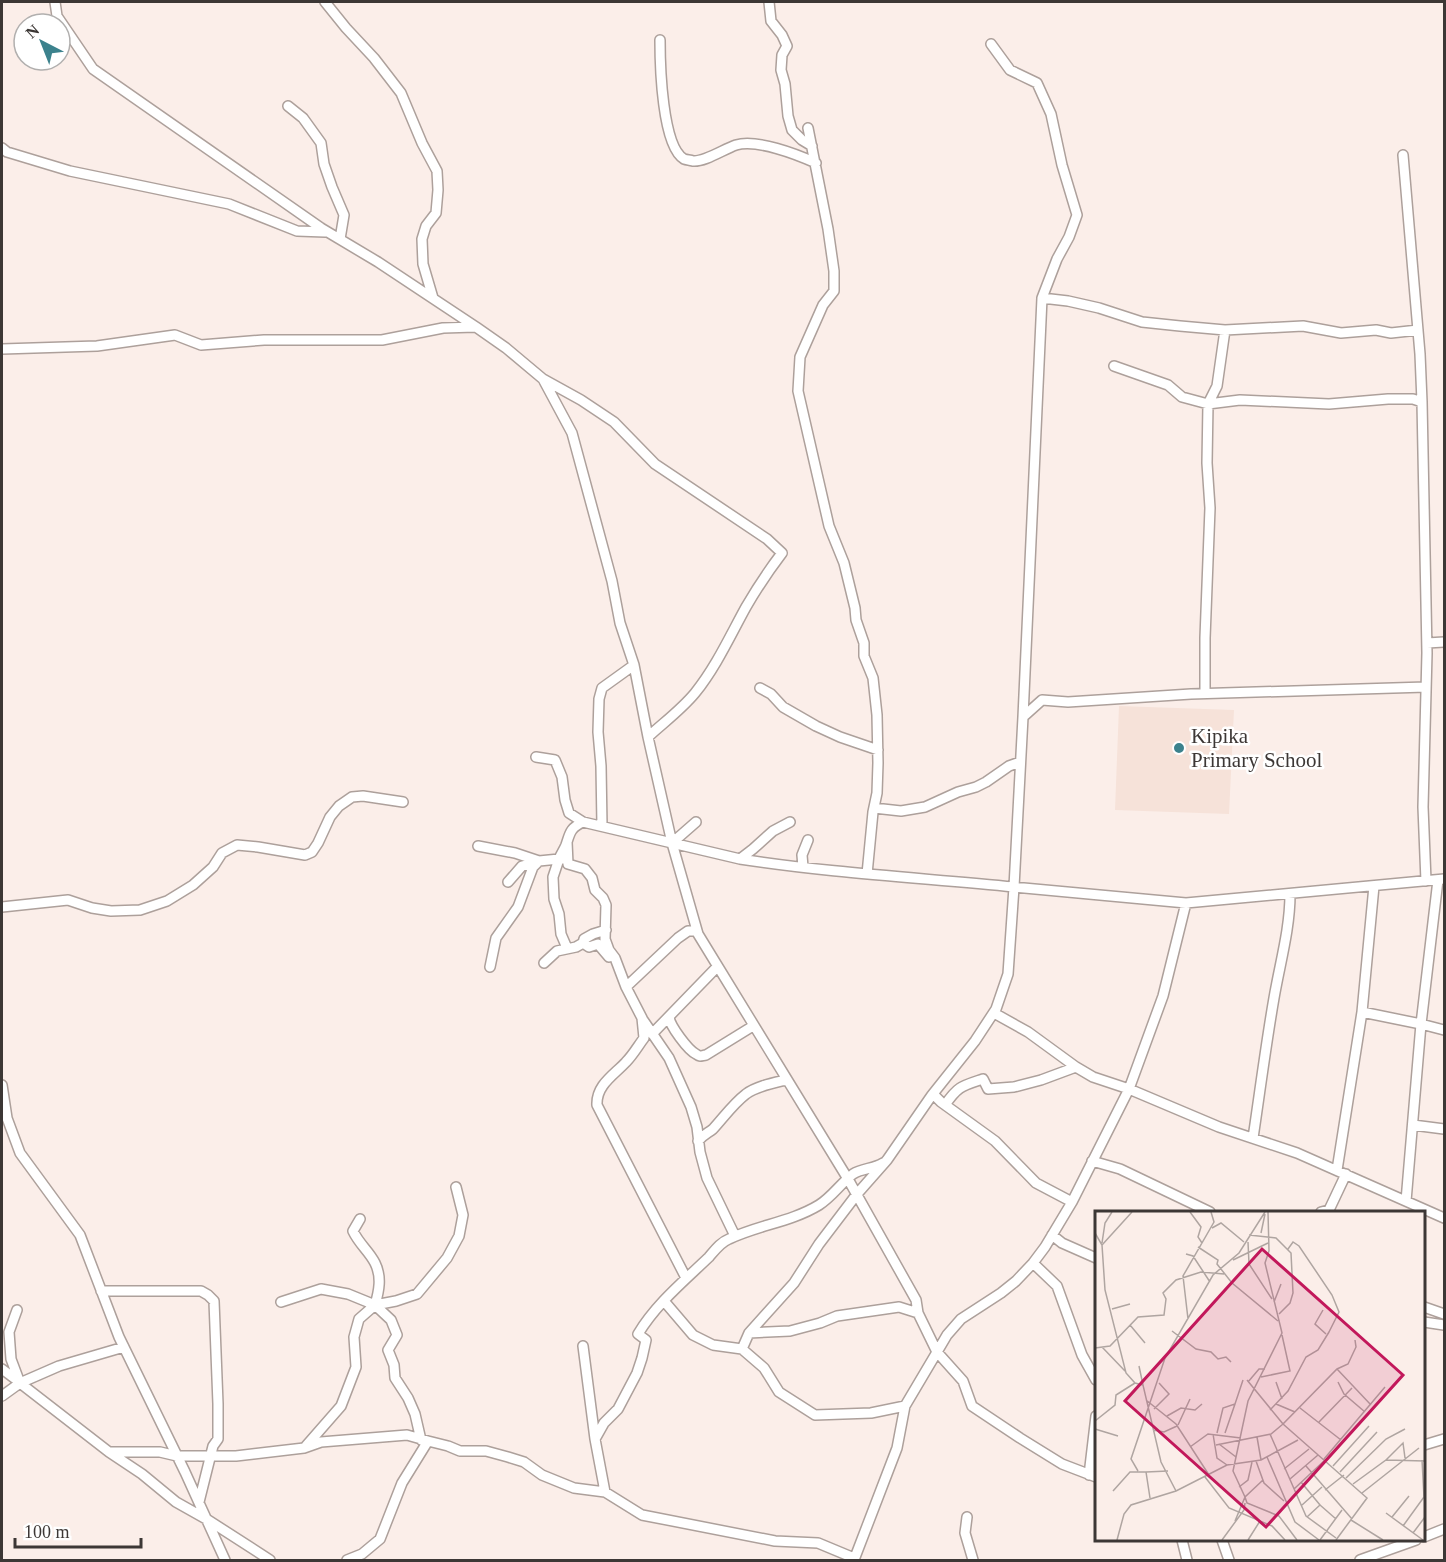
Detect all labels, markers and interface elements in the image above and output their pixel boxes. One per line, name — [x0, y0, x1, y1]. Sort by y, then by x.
north arrow — [12, 12, 72, 72]
text: N — [22, 21, 43, 41]
place label: Kipika Primary School — [1191, 724, 1322, 772]
marker: Kipika Primary School — [1172, 741, 1186, 755]
inset map — [1095, 1211, 1425, 1541]
scale bar — [15, 1511, 141, 1549]
text: 100 m — [24, 1522, 70, 1542]

